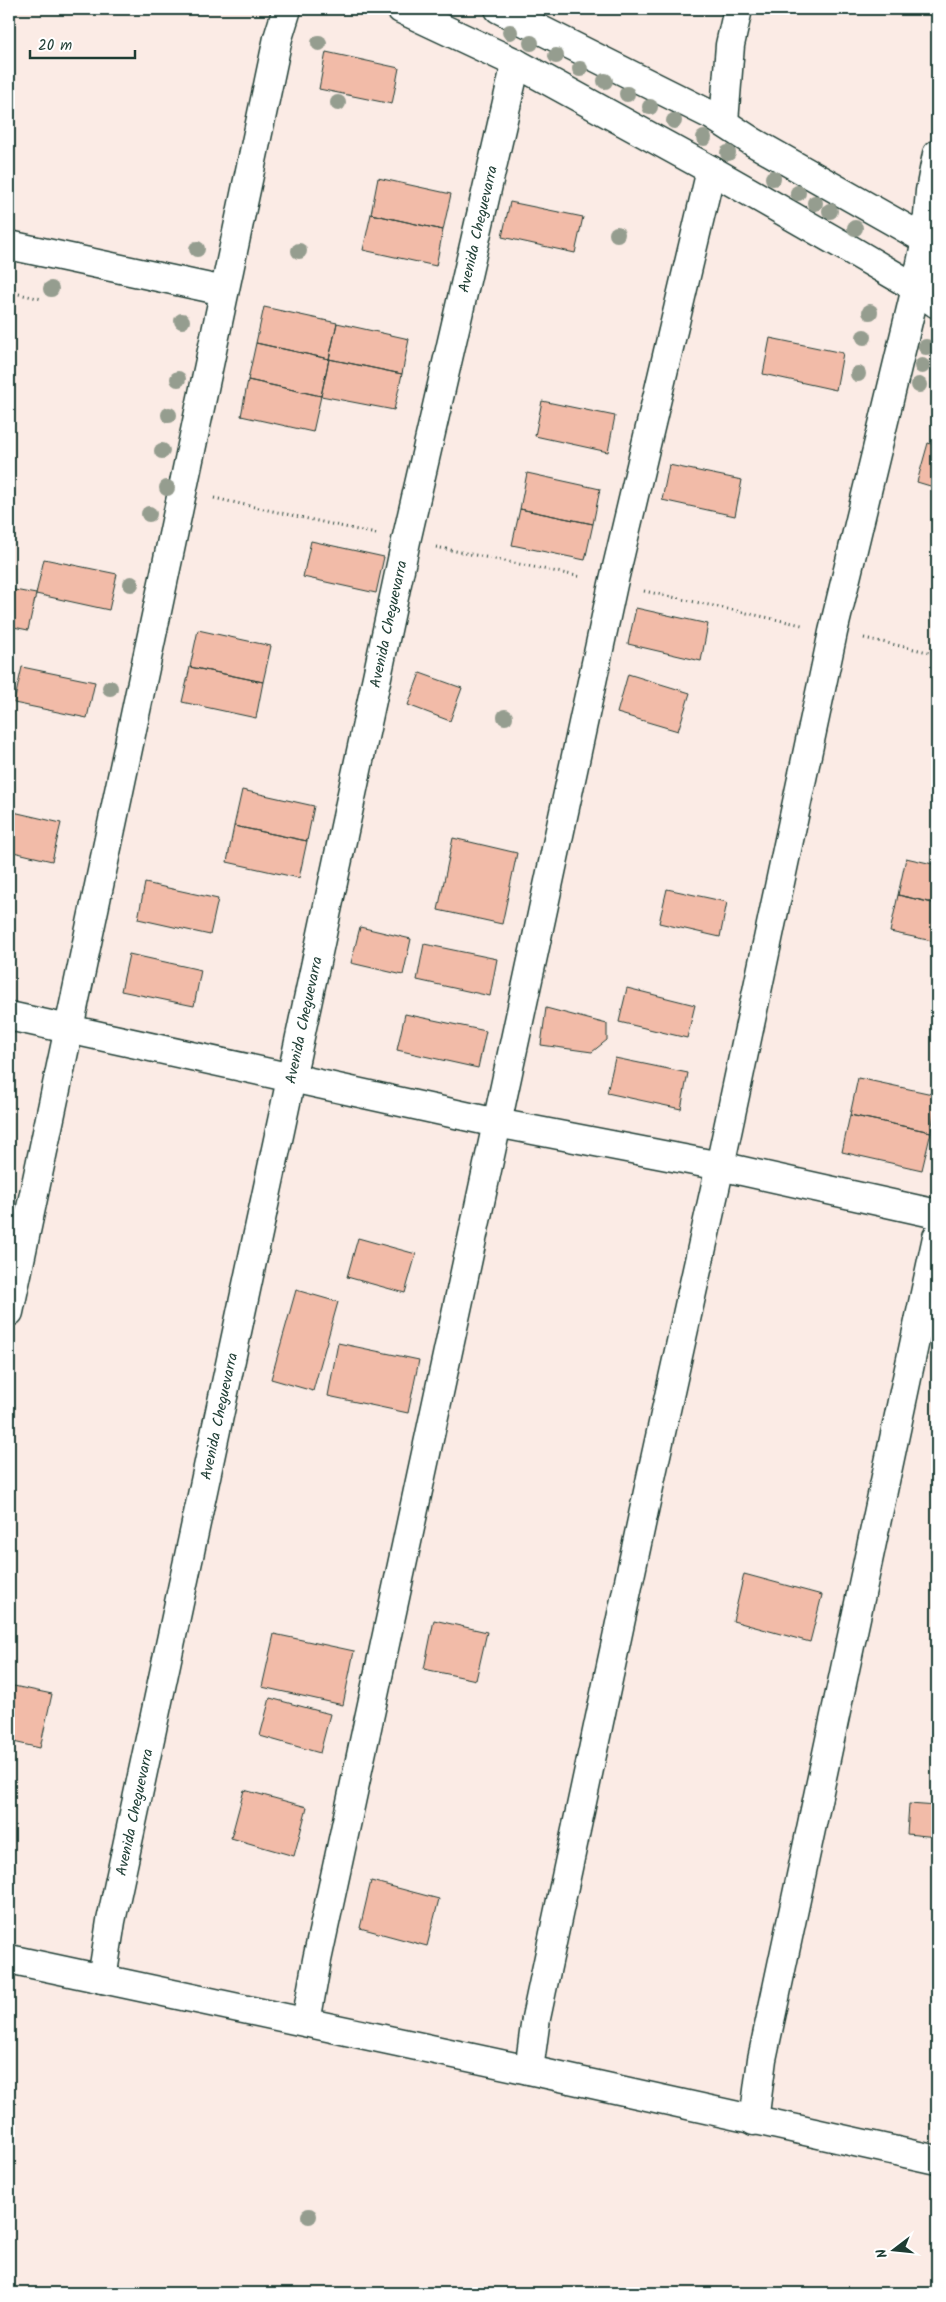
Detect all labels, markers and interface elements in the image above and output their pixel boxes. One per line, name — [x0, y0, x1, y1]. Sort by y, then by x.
scale bar — [30, 28, 135, 60]
text: 20 m — [38, 34, 72, 58]
street label: Avenida Cheguevarra — [453, 163, 505, 295]
street label: Avenida Cheguevarra — [364, 558, 415, 690]
street label: Avenida Cheguevarra — [279, 954, 330, 1086]
street label: Avenida Cheguevarra — [195, 1350, 245, 1482]
street label: Avenida Cheguevarra — [110, 1746, 161, 1878]
north arrow — [868, 2224, 918, 2274]
text: N — [871, 2246, 894, 2261]

